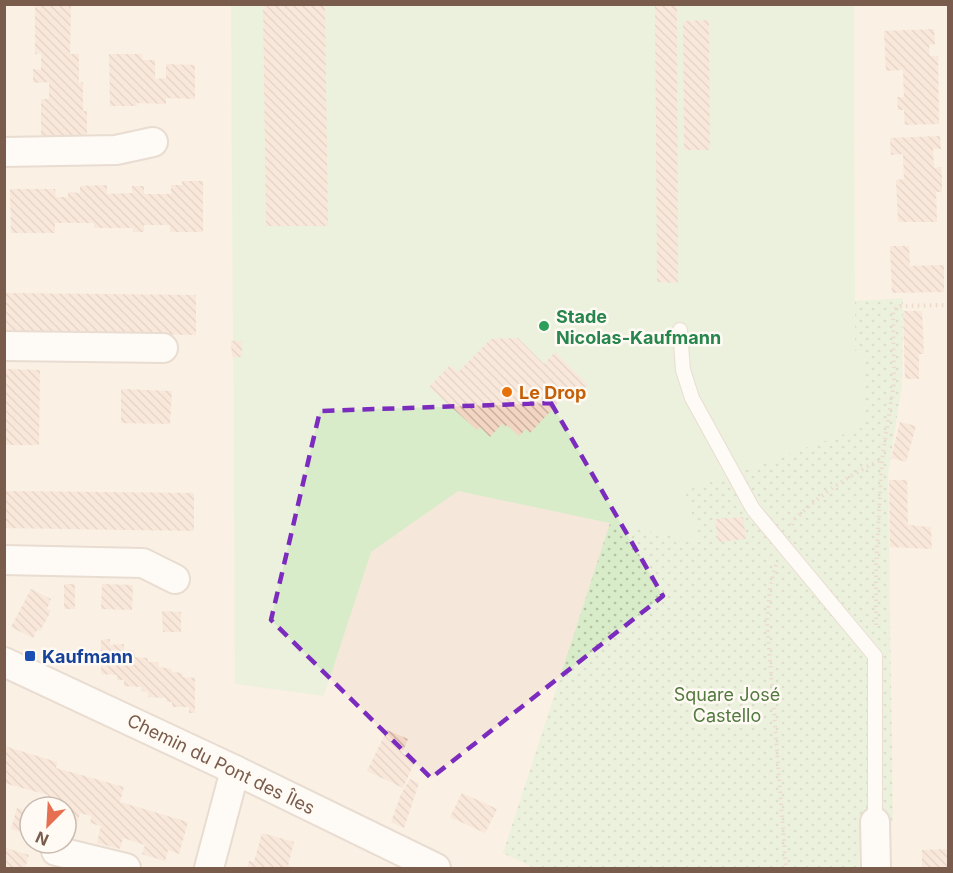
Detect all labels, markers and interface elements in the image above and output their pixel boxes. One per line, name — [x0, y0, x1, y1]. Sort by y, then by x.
place label: Stade Nicolas-Kaufmann — [556, 306, 721, 348]
marker: Stade Nicolas-Kaufmann — [537, 319, 551, 333]
place label: Le Drop — [519, 382, 586, 403]
marker: Le Drop — [500, 385, 514, 399]
place label: Kaufmann — [42, 646, 133, 667]
marker: Kaufmann — [23, 649, 37, 663]
park label: Square José Castello — [674, 684, 780, 726]
street label: Chemin du Pont des Îles — [124, 709, 319, 819]
north arrow — [18, 795, 78, 855]
text: N — [32, 827, 52, 850]

